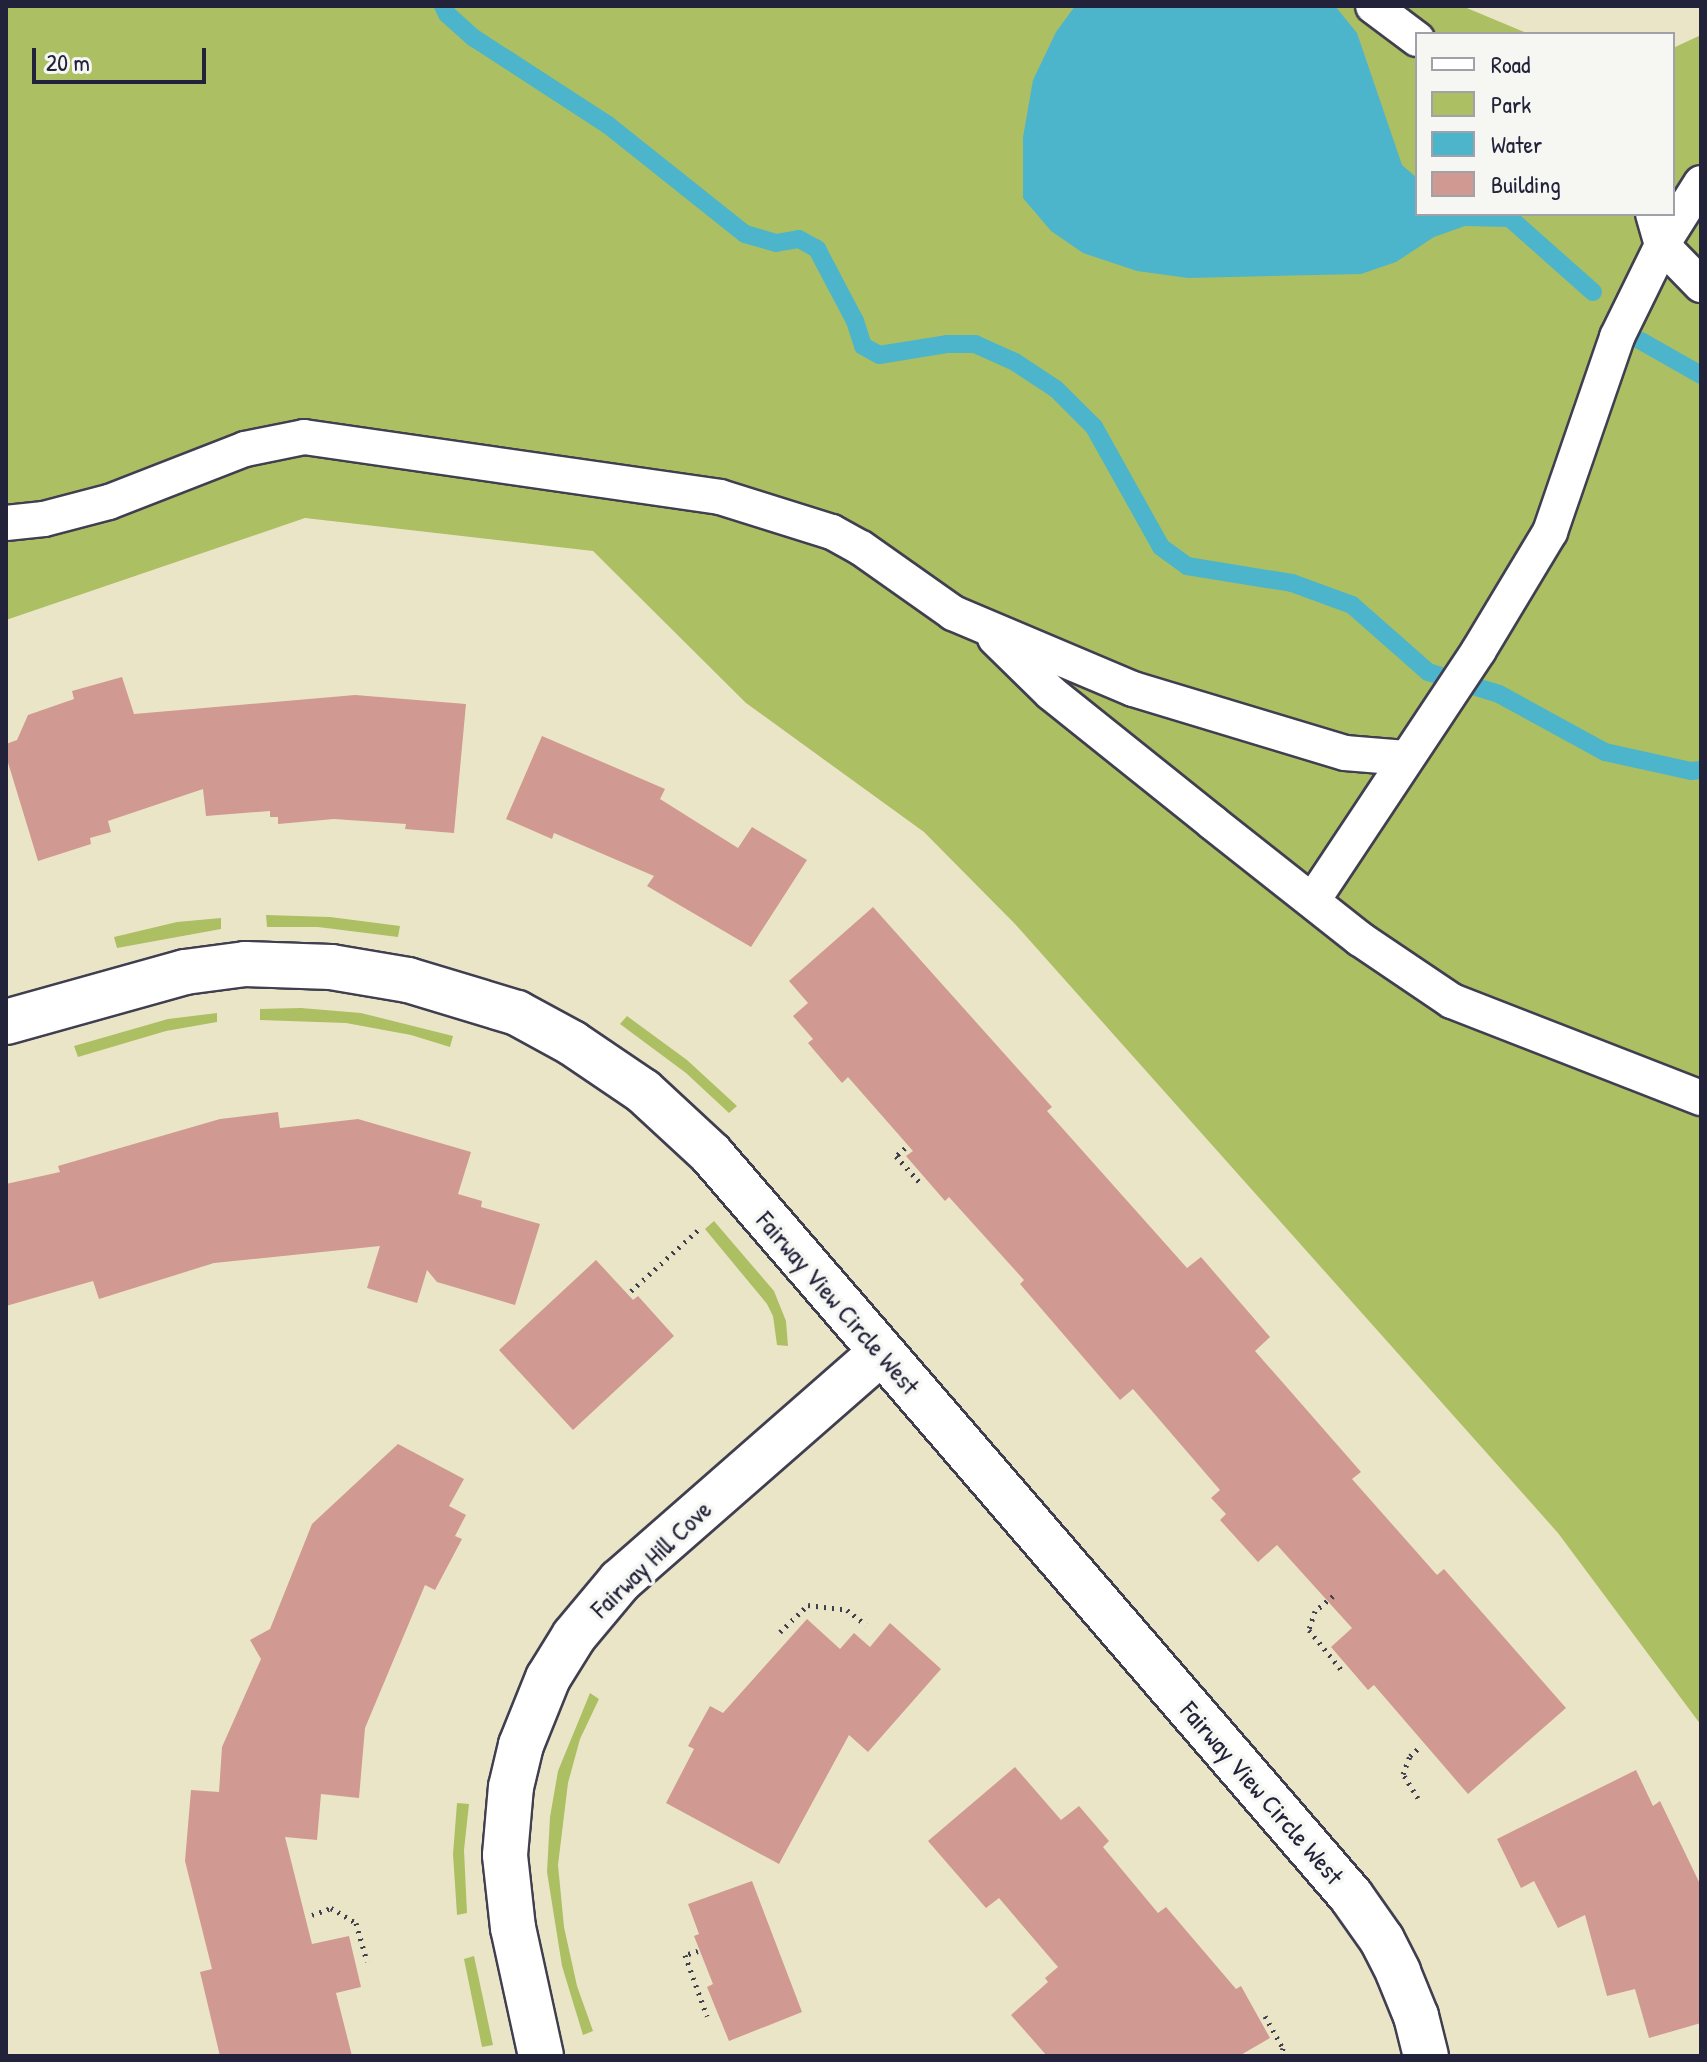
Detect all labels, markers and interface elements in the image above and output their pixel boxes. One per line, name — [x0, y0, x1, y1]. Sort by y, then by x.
scale bar — [36, 32, 210, 82]
legend — [1415, 32, 1675, 216]
text: 20 m — [46, 46, 90, 78]
text: Road — [1491, 48, 1530, 80]
text: Park — [1491, 88, 1531, 120]
text: Water — [1491, 128, 1542, 160]
text: Building — [1491, 168, 1561, 200]
street label: Fairway View Circle West — [750, 1205, 926, 1401]
street label: Fairway Hill Cove — [584, 1494, 718, 1624]
street label: Fairway View Circle West — [1174, 1695, 1350, 1891]

